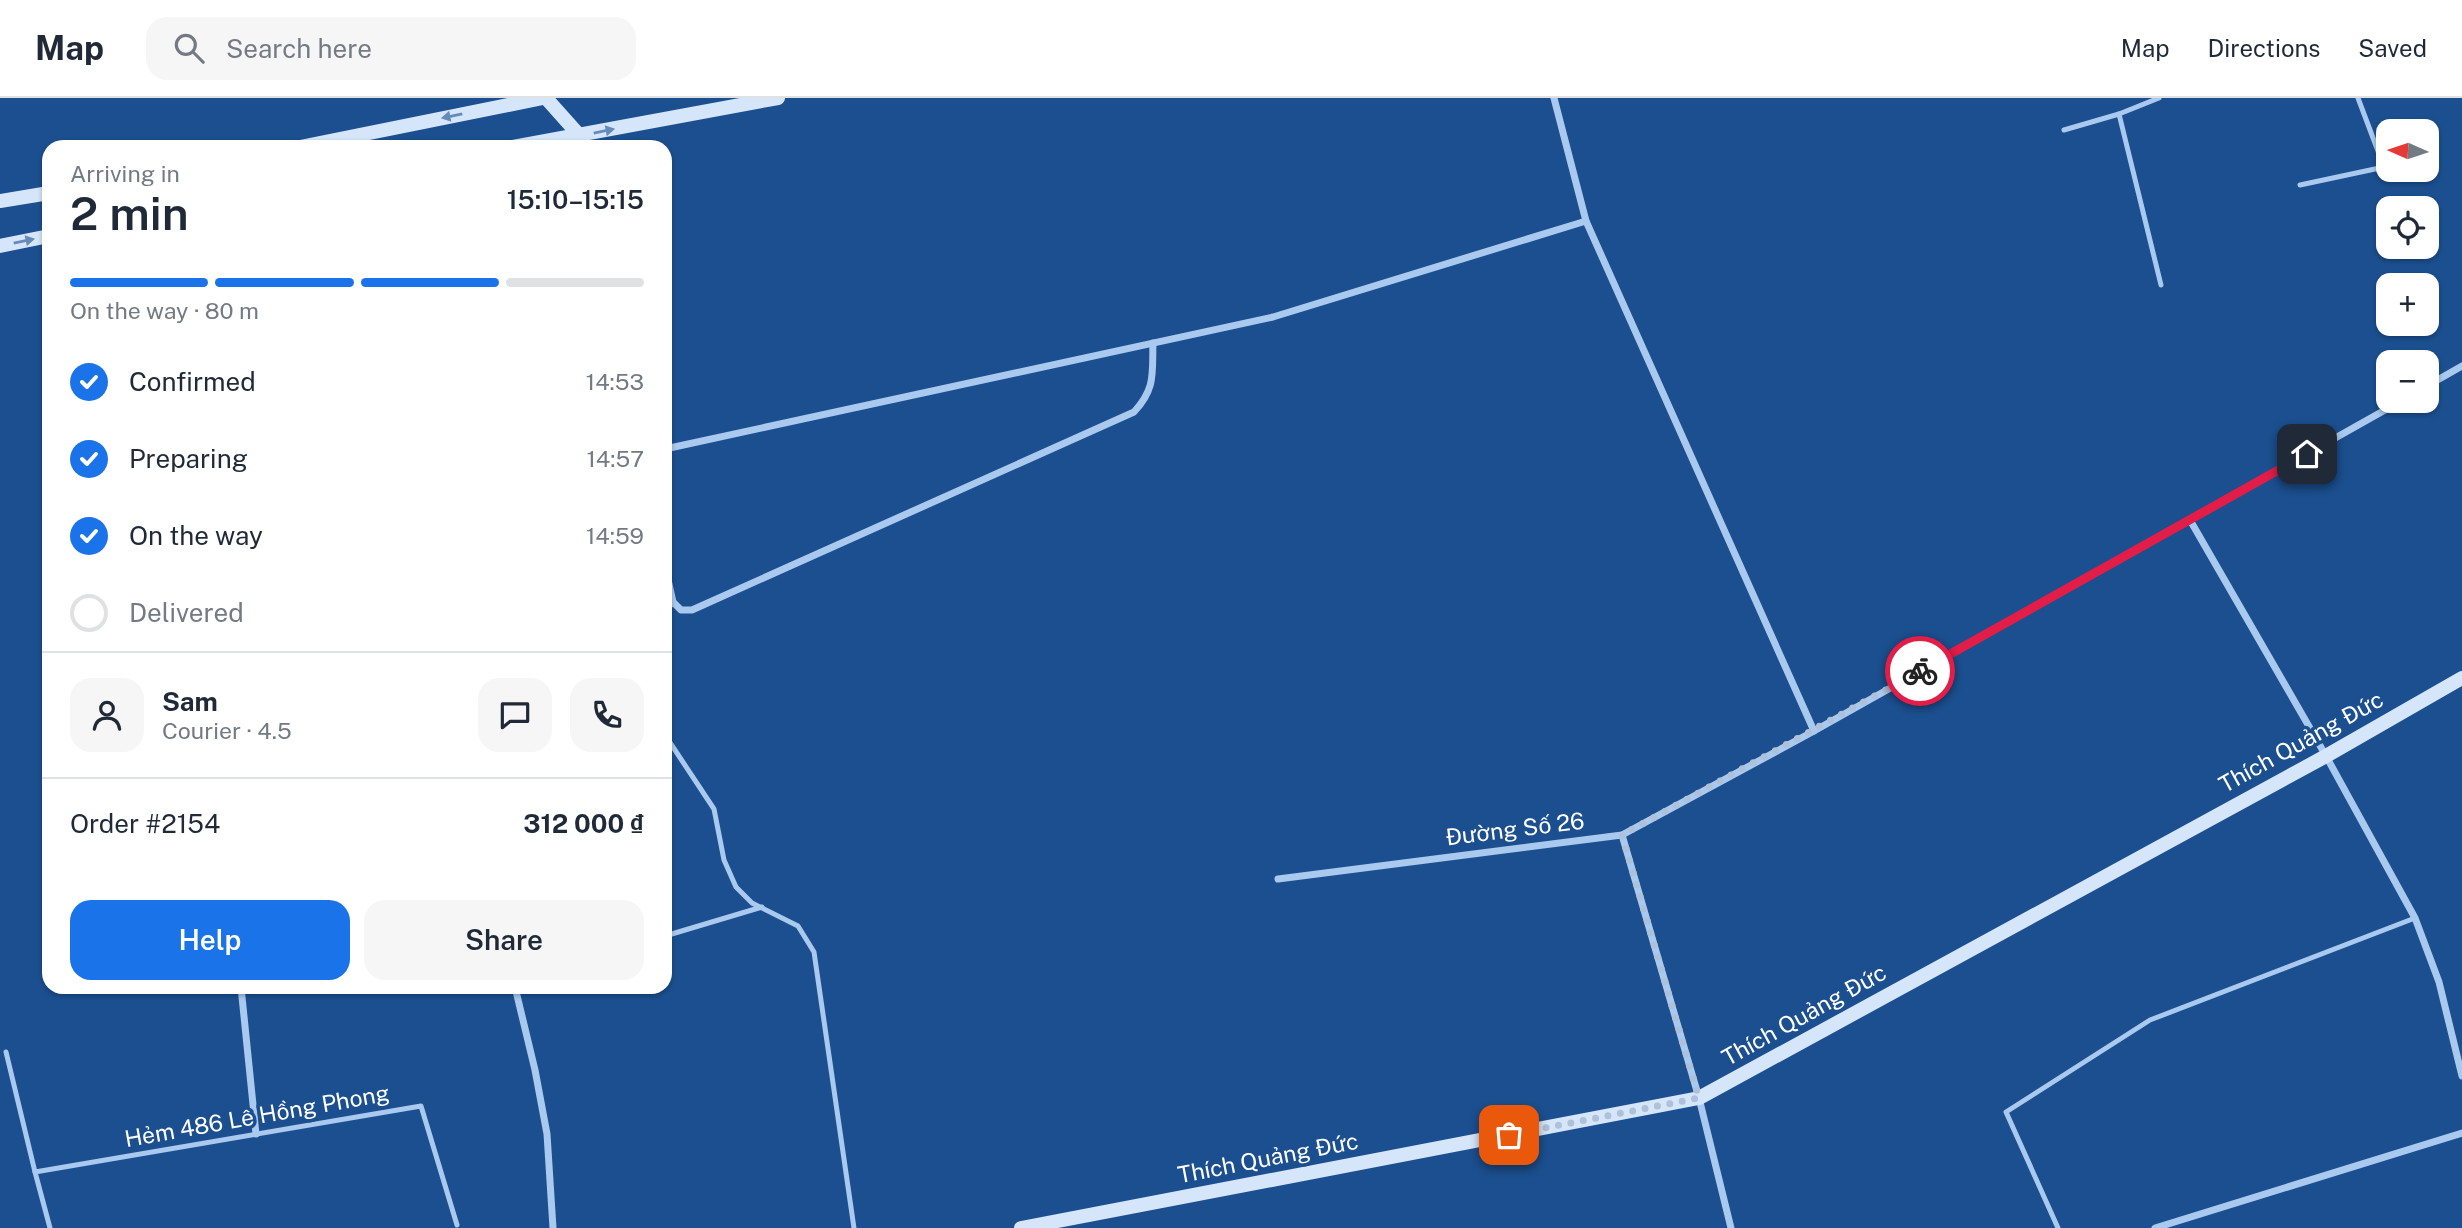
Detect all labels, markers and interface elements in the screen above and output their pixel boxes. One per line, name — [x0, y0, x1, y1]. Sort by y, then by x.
search box — [146, 17, 636, 80]
text: Map — [35, 29, 104, 67]
icon: search — [170, 29, 208, 67]
text: Search here — [226, 33, 372, 64]
text: Map — [2121, 34, 2170, 62]
text: Directions — [2208, 34, 2320, 62]
text: Saved — [2358, 34, 2427, 62]
one-way arrow — [441, 111, 463, 122]
north arrow — [2376, 119, 2440, 182]
map controls — [2376, 119, 2439, 413]
one-way arrow — [593, 125, 615, 136]
text: Arriving in — [70, 160, 180, 187]
text: 15:10–15:15 — [507, 184, 644, 215]
text: 2 min — [70, 186, 189, 240]
button: locate — [2376, 196, 2439, 259]
one-way arrow — [14, 235, 36, 246]
button: + — [2376, 273, 2439, 336]
text: On the way · 80 m — [70, 297, 259, 324]
button: − — [2376, 350, 2439, 413]
icon: check — [70, 363, 108, 401]
text: Confirmed — [129, 366, 256, 397]
text: 14:53 — [586, 368, 644, 395]
pin — [2277, 424, 2337, 484]
icon: home — [2288, 435, 2326, 473]
icon: check — [70, 440, 108, 478]
text: Preparing — [129, 443, 248, 474]
text: 14:57 — [586, 445, 644, 472]
icon: check — [70, 517, 108, 555]
text: On the way — [129, 520, 263, 551]
text: 14:59 — [586, 522, 644, 549]
text: Delivered — [129, 597, 244, 628]
courier — [1885, 636, 1955, 706]
icon: bike — [1901, 652, 1939, 690]
button: person — [70, 678, 144, 752]
button: chat — [478, 678, 552, 752]
button: phone — [570, 678, 644, 752]
street label: Thích Quảng Đức — [2214, 685, 2388, 798]
text: Sam — [162, 686, 218, 717]
text: Courier · 4.5 — [162, 717, 292, 744]
street label: Đường Số 26 — [1444, 807, 1586, 850]
text: Order #2154 — [70, 808, 220, 839]
text: 312 000 ₫ — [523, 808, 644, 839]
button: Help — [70, 900, 350, 980]
button: Share — [364, 900, 644, 980]
street label: Thích Quảng Đức — [1717, 958, 1891, 1071]
street label: Hẻm 486 Lê Hồng Phong — [122, 1079, 391, 1152]
pin — [1479, 1105, 1539, 1165]
icon: bag — [1490, 1116, 1528, 1154]
street label: Thích Quảng Đức — [1175, 1127, 1360, 1188]

